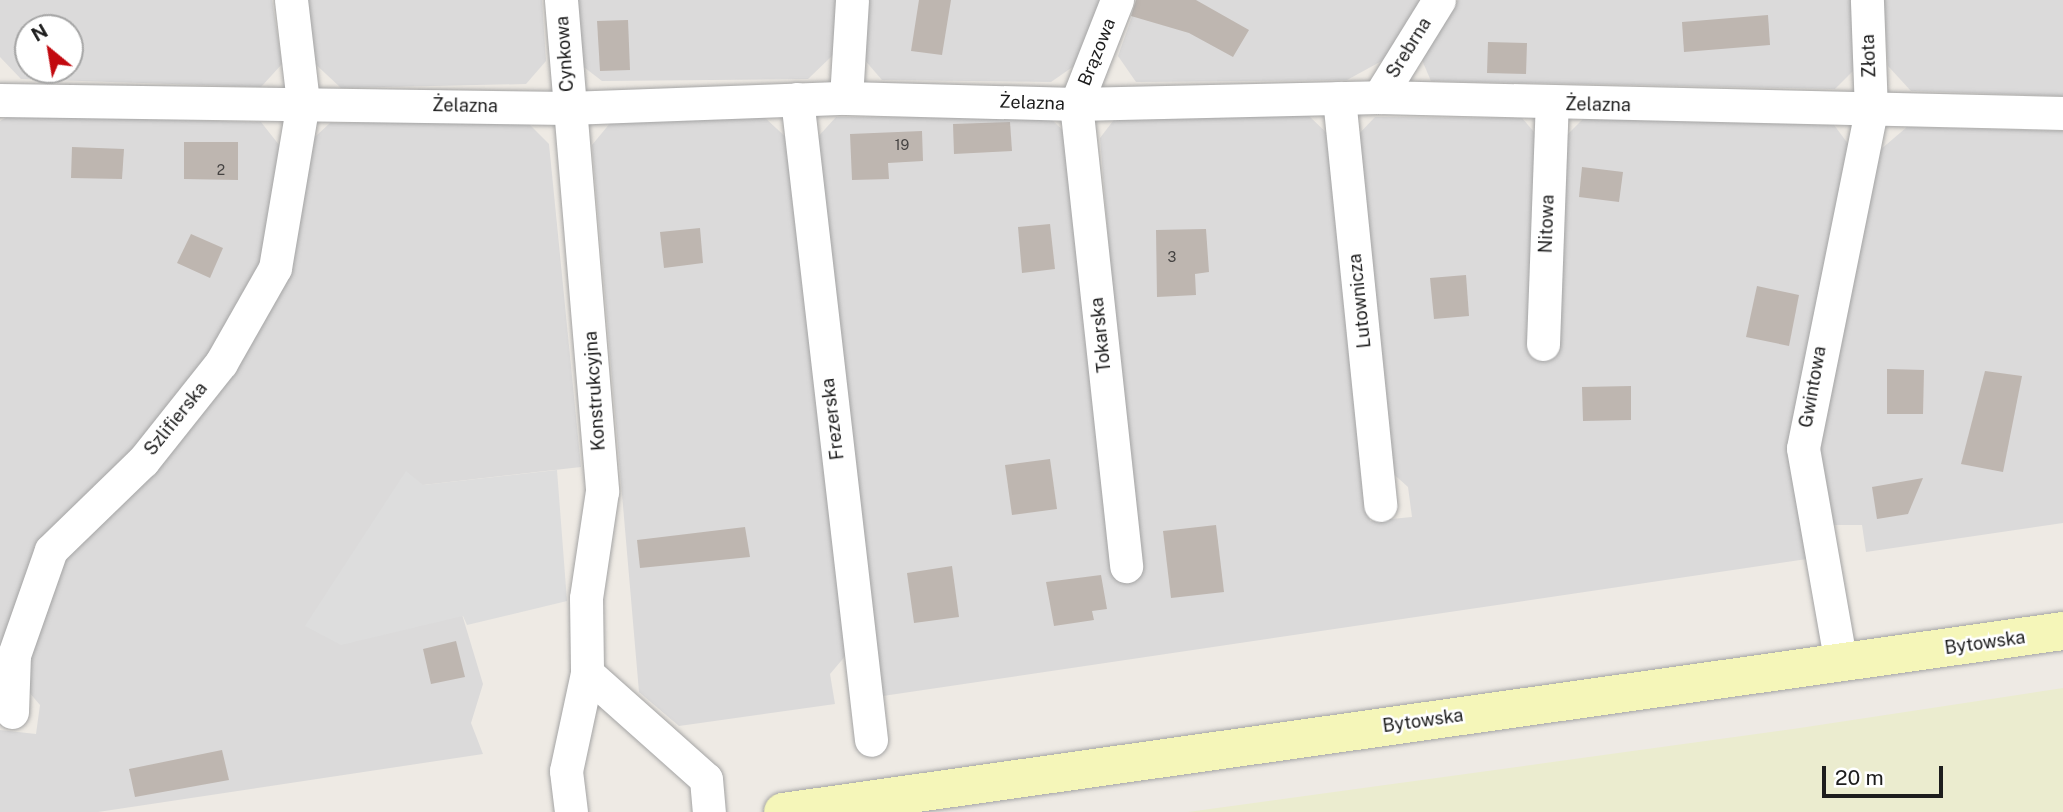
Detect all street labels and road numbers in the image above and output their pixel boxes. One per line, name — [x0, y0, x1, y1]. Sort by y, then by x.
street label: Srebrna — [1382, 14, 1436, 82]
street label: Cynkowa — [552, 15, 578, 93]
street label: Brązowa — [1074, 15, 1120, 89]
street label: Złota — [1857, 34, 1881, 78]
street label: Żelazna — [999, 91, 1065, 115]
street label: Żelazna — [1565, 94, 1631, 116]
street label: Żelazna — [432, 95, 498, 117]
street label: Nitowa — [1535, 194, 1559, 254]
street label: Lutownicza — [1344, 253, 1376, 349]
street label: Tokarska — [1086, 296, 1116, 374]
street label: Konstrukcyjna — [580, 330, 610, 452]
street label: Gwintowa — [1795, 345, 1831, 429]
street label: Frezerska — [817, 377, 849, 461]
street label: Szlifierska — [140, 378, 212, 460]
street label: Bytowska — [1943, 627, 2027, 659]
street label: Bytowska — [1381, 705, 1465, 737]

